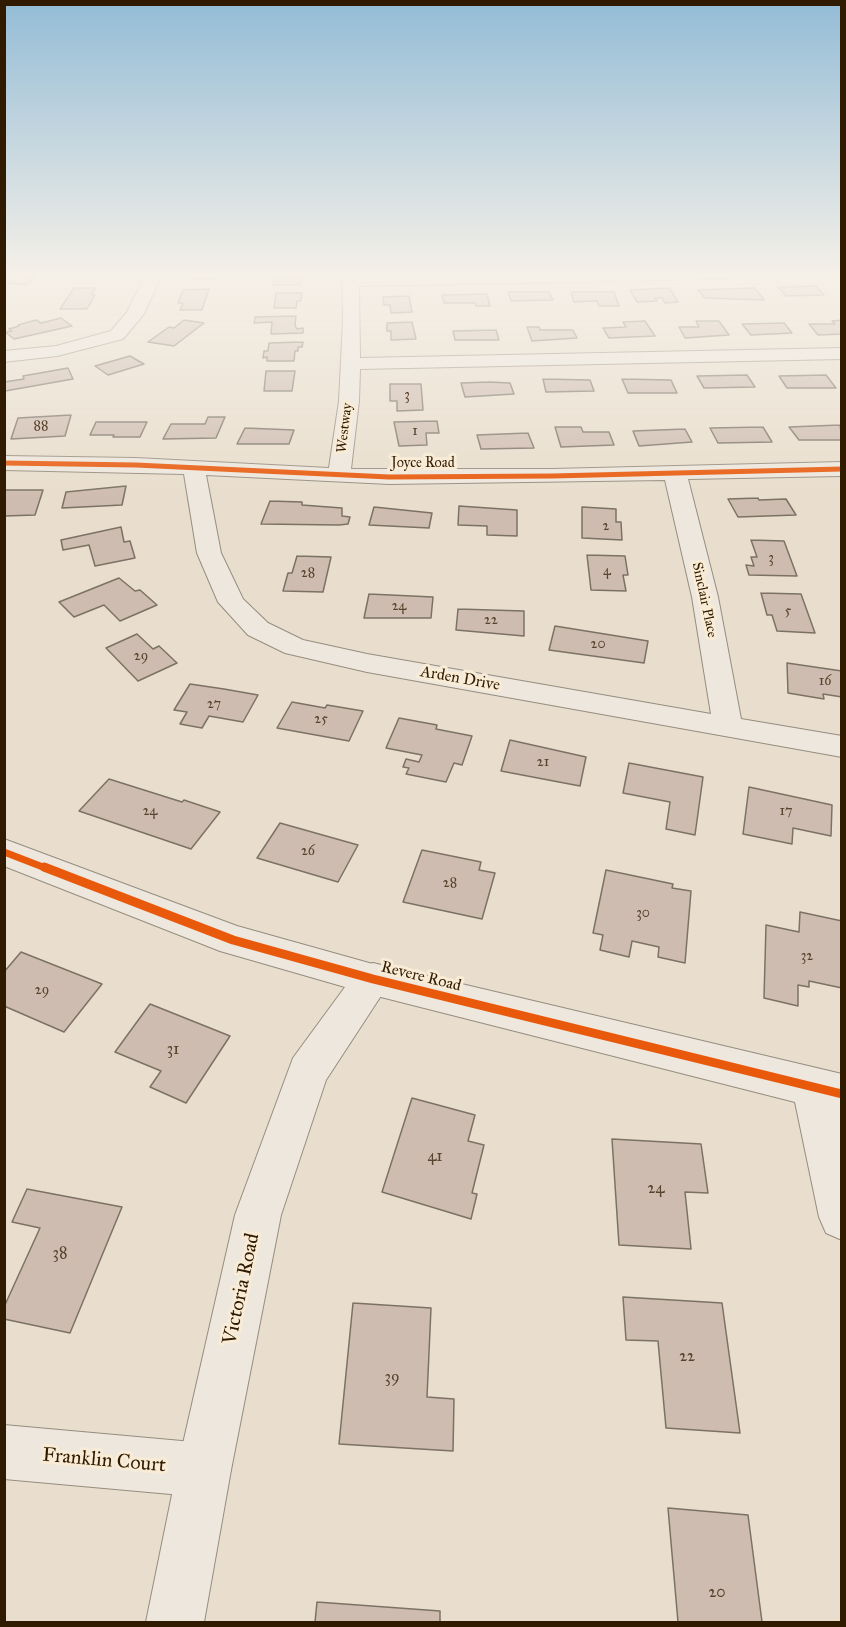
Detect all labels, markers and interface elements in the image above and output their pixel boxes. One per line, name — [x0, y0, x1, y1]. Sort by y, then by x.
house number: 3 — [404, 388, 410, 404]
street label: Westway — [334, 402, 356, 454]
house number: 88 — [34, 419, 48, 435]
house number: 1 — [412, 424, 418, 440]
street label: Joyce Road — [391, 456, 455, 472]
house number: 2 — [603, 519, 609, 535]
house number: 3 — [768, 551, 774, 567]
street label: Sinclair Place — [688, 561, 720, 639]
house number: 4 — [603, 564, 611, 580]
house number: 28 — [301, 566, 315, 582]
house number: 24 — [392, 599, 406, 615]
house number: 5 — [785, 604, 791, 620]
house number: 22 — [484, 613, 498, 629]
house number: 20 — [590, 637, 606, 653]
house number: 29 — [134, 649, 148, 665]
street label: Arden Drive — [419, 663, 501, 695]
house number: 16 — [819, 674, 831, 690]
house number: 27 — [207, 697, 221, 713]
house number: 25 — [314, 712, 328, 728]
house number: 21 — [537, 755, 549, 771]
house number: 24 — [143, 804, 157, 820]
house number: 17 — [779, 804, 793, 820]
house number: 26 — [301, 844, 315, 860]
house number: 28 — [443, 876, 457, 892]
house number: 30 — [636, 906, 650, 922]
house number: 32 — [801, 949, 813, 965]
street label: Revere Road — [379, 958, 463, 996]
house number: 29 — [35, 983, 49, 999]
house number: 31 — [167, 1040, 179, 1060]
house number: 41 — [427, 1147, 443, 1167]
house number: 24 — [648, 1179, 664, 1199]
street label: Victoria Road — [218, 1231, 266, 1347]
house number: 38 — [53, 1244, 67, 1264]
house number: 22 — [679, 1347, 695, 1367]
house number: 39 — [385, 1368, 399, 1388]
street label: Franklin Court — [41, 1444, 167, 1478]
house number: 20 — [708, 1583, 726, 1603]

